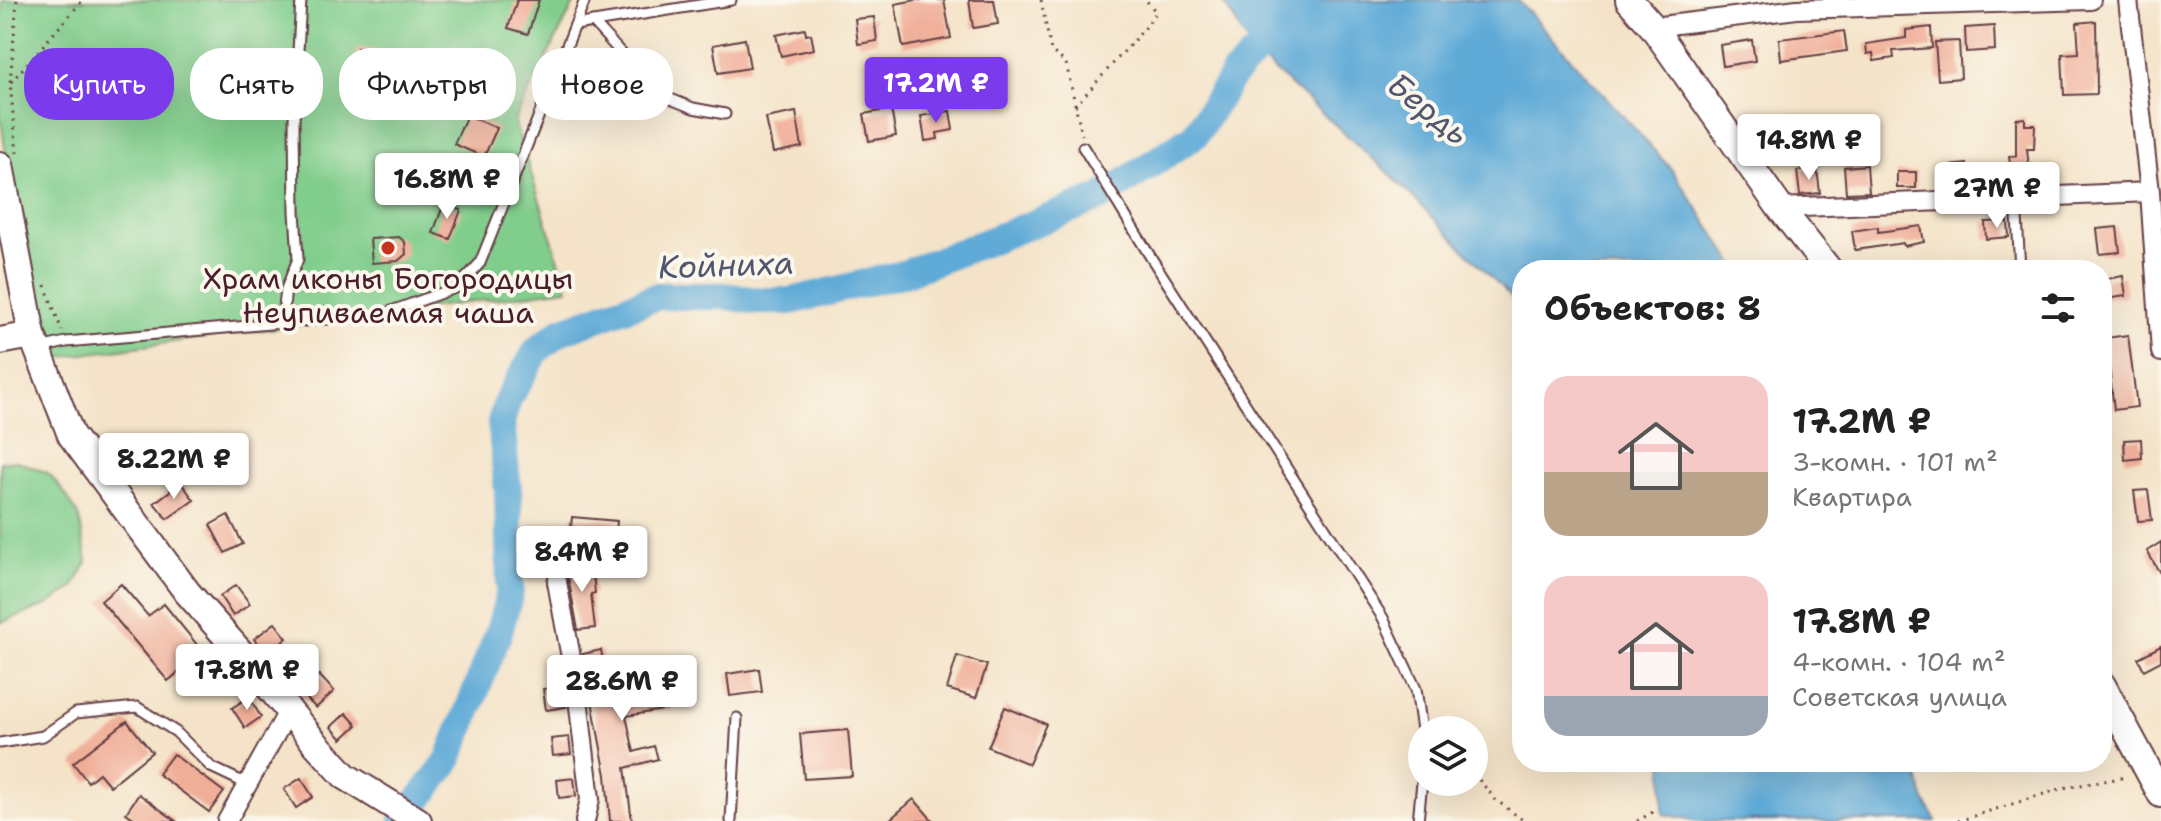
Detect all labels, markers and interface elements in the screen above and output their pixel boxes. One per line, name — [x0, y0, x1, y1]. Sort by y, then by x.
chip: Купить — [24, 48, 174, 120]
chip: Снять — [190, 48, 323, 120]
chip: Фильтры — [339, 48, 516, 120]
chip: Новое — [532, 48, 673, 120]
pin: 17.2M ₽ — [862, 57, 1010, 125]
water label: Бердь — [1379, 63, 1478, 155]
text: 17.2M ₽ — [883, 65, 989, 100]
pin: 14.8M ₽ — [1735, 114, 1883, 182]
text: 14.8M ₽ — [1755, 122, 1863, 157]
pin: 16.8M ₽ — [373, 153, 521, 221]
text: 16.8M ₽ — [393, 161, 501, 196]
pin: 27M ₽ — [1941, 162, 2053, 230]
text: 27M ₽ — [1953, 170, 2041, 205]
marker: Храм иконы Богородицы Неупиваемая чаша — [379, 239, 397, 257]
water label: Койниха — [657, 241, 795, 288]
place label: Храм иконы Богородицы Неупиваемая чаша — [203, 258, 573, 333]
text: Объектов: 8 — [1544, 285, 1761, 331]
icon: filters — [2036, 286, 2080, 330]
text: 17.2M ₽ — [1792, 398, 1931, 444]
icon: home — [1608, 408, 1704, 504]
pin: 8.22M ₽ — [100, 433, 248, 501]
text: 8.22M ₽ — [117, 441, 231, 476]
text: 3-комн. · 101 m² — [1792, 444, 1998, 479]
text: Квартира — [1792, 479, 1912, 514]
pin: 8.4M ₽ — [517, 526, 647, 594]
text: 8.4M ₽ — [534, 534, 630, 569]
text: 17.8M ₽ — [1792, 598, 1931, 644]
icon: home — [1608, 608, 1704, 704]
pin: 17.8M ₽ — [173, 644, 321, 712]
text: 4-комн. · 104 m² — [1792, 644, 2006, 679]
text: 17.8M ₽ — [194, 652, 300, 687]
pin: 28.6M ₽ — [548, 655, 696, 723]
text: 28.6M ₽ — [565, 663, 679, 698]
text: Советская улица — [1792, 679, 2007, 714]
map controls — [1408, 716, 1488, 796]
button: layers — [1408, 716, 1488, 796]

